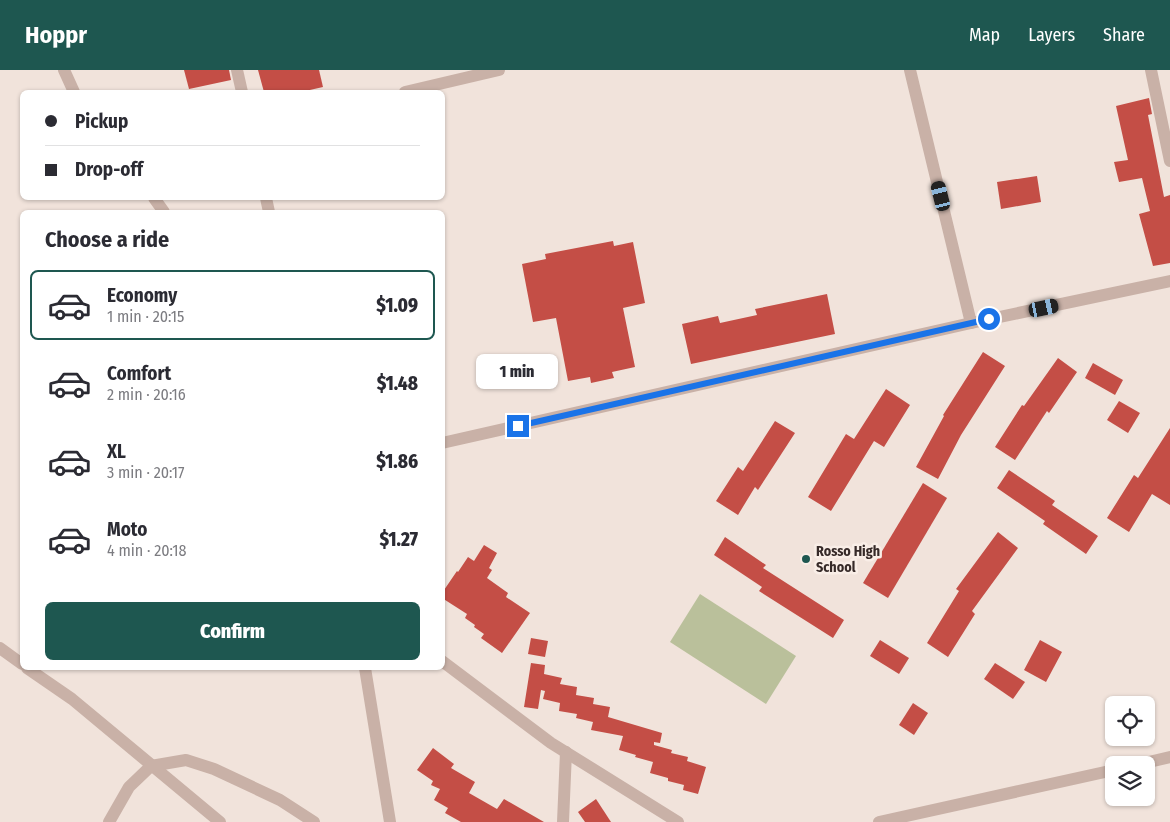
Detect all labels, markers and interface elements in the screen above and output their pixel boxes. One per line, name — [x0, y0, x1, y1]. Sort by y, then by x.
text: Hoppr — [25, 21, 87, 49]
text: Map — [969, 24, 1000, 46]
text: Layers — [1028, 24, 1075, 46]
text: Share — [1103, 24, 1145, 46]
text: Pickup — [75, 110, 128, 133]
text: Drop-off — [75, 158, 143, 181]
car — [930, 180, 951, 212]
text: Choose a ride — [45, 226, 169, 253]
icon: car — [47, 283, 92, 328]
text: Economy — [107, 284, 177, 307]
text: $1.09 — [376, 294, 418, 317]
car — [1027, 298, 1060, 318]
text: 1 min · 20:15 — [107, 307, 184, 326]
route start — [978, 308, 1000, 330]
callout: 1 min — [477, 354, 559, 388]
icon: car — [47, 361, 92, 406]
text: Comfort — [107, 362, 171, 385]
text: 1 min — [500, 362, 534, 381]
text: $1.48 — [377, 372, 418, 395]
text: 2 min · 20:16 — [107, 385, 186, 404]
route end — [507, 415, 529, 437]
icon: car — [47, 439, 92, 484]
text: XL — [107, 440, 126, 463]
text: $1.86 — [376, 450, 418, 473]
text: 3 min · 20:17 — [107, 463, 185, 482]
icon: car — [47, 517, 92, 562]
text: Moto — [107, 518, 147, 541]
text: $1.27 — [379, 528, 418, 551]
text: 4 min · 20:18 — [107, 541, 187, 560]
place label: Rosso High School — [816, 543, 880, 576]
marker: Rosso High School — [800, 553, 812, 565]
button: Confirm — [45, 602, 420, 660]
map controls — [1105, 696, 1155, 806]
button: locate — [1105, 696, 1155, 746]
button: layers — [1105, 756, 1155, 806]

